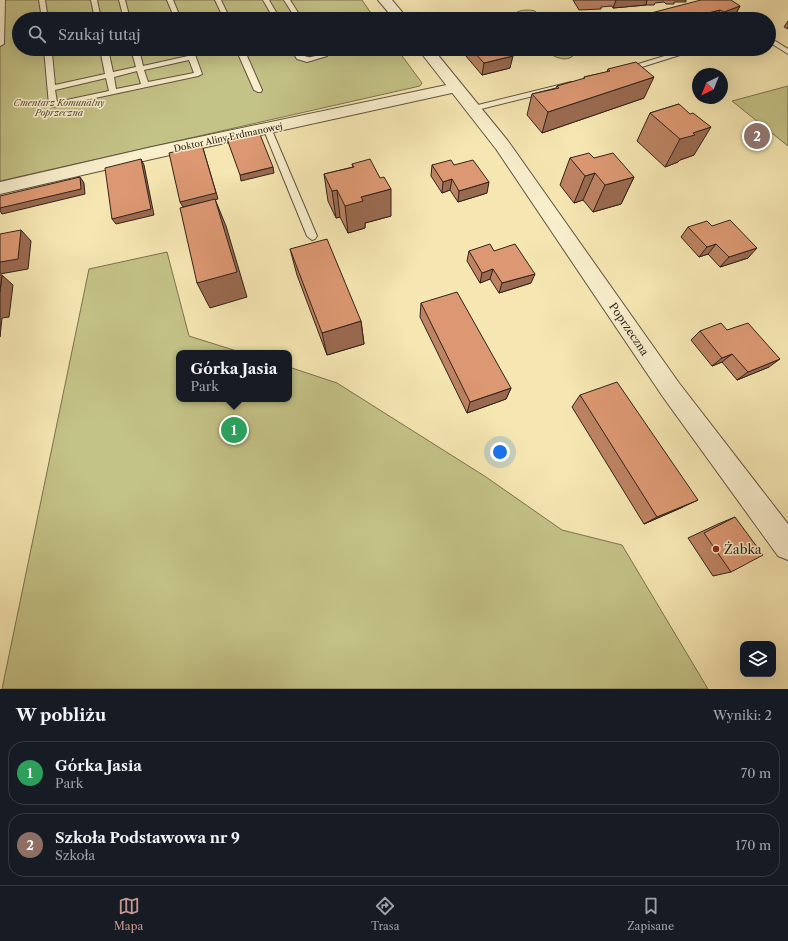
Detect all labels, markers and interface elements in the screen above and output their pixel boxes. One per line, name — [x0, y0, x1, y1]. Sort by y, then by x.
search box — [12, 12, 776, 56]
icon: search — [26, 23, 48, 45]
text: Szukaj tutaj — [58, 25, 140, 44]
north arrow — [692, 68, 728, 104]
park label: Cmentarz Komunalny Poprzeczna — [14, 97, 105, 118]
street label: Doktor Aliny Erdmanowej — [173, 120, 283, 154]
pin: 2 — [744, 121, 770, 151]
street label: Poprzeczna — [606, 300, 652, 358]
popup — [176, 350, 292, 402]
text: Górka Jasia — [191, 359, 277, 378]
text: Park — [191, 378, 219, 394]
pin: 1 — [221, 415, 247, 445]
your location — [490, 442, 510, 462]
place label: Żabka — [724, 541, 762, 557]
marker: Żabka — [711, 544, 721, 554]
map controls — [740, 641, 776, 677]
button: layers — [740, 641, 776, 677]
text: W pobliżu — [16, 705, 106, 725]
text: Wyniki: 2 — [713, 707, 772, 723]
text: Górka Jasia — [55, 756, 142, 775]
text: 1 — [27, 765, 33, 781]
text: 70 m — [741, 765, 771, 781]
text: Park — [55, 775, 83, 791]
text: Szkoła Podstawowa nr 9 — [55, 828, 240, 847]
text: 2 — [26, 837, 34, 853]
text: 170 m — [735, 837, 771, 853]
text: Szkoła — [55, 847, 95, 863]
tab: Mapa — [114, 895, 143, 933]
tab: Trasa — [371, 895, 399, 933]
tab: Zapisane — [627, 895, 674, 933]

